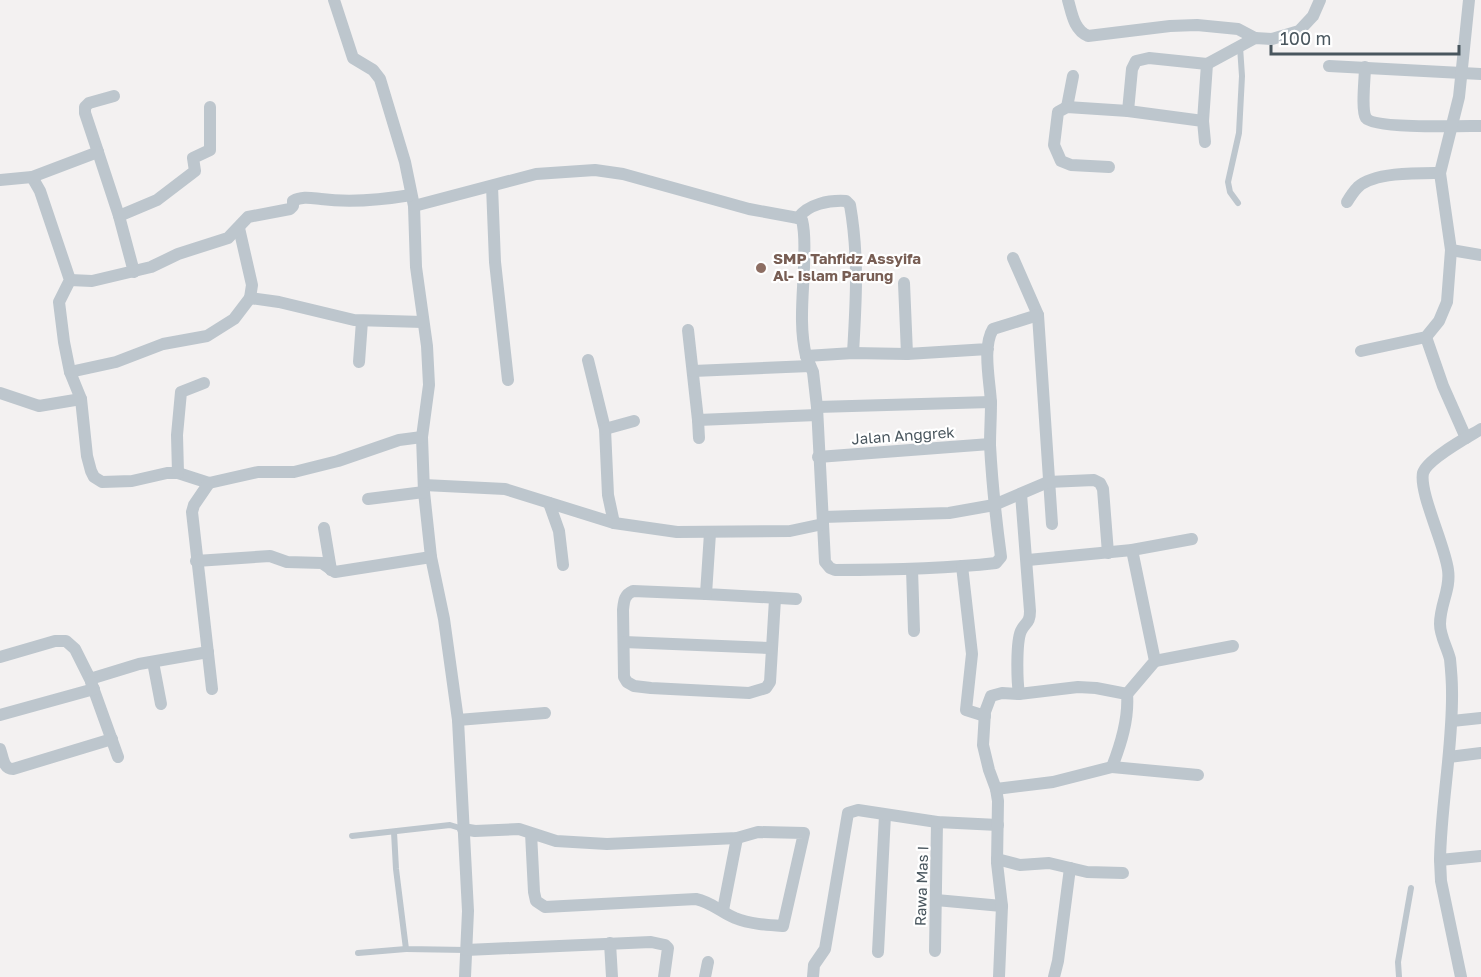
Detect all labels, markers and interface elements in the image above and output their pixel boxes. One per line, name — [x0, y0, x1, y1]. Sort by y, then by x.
scale bar — [1271, 18, 1458, 56]
text: 100 m — [1280, 27, 1331, 49]
place label: SMP Tahfidz Assyifa Al- Islam Parung — [773, 249, 921, 284]
marker: SMP Tahfidz Assyifa Al- Islam Parung — [754, 261, 768, 275]
street label: Jalan Anggrek — [851, 422, 956, 448]
street label: Rawa Mas I — [911, 846, 931, 926]

